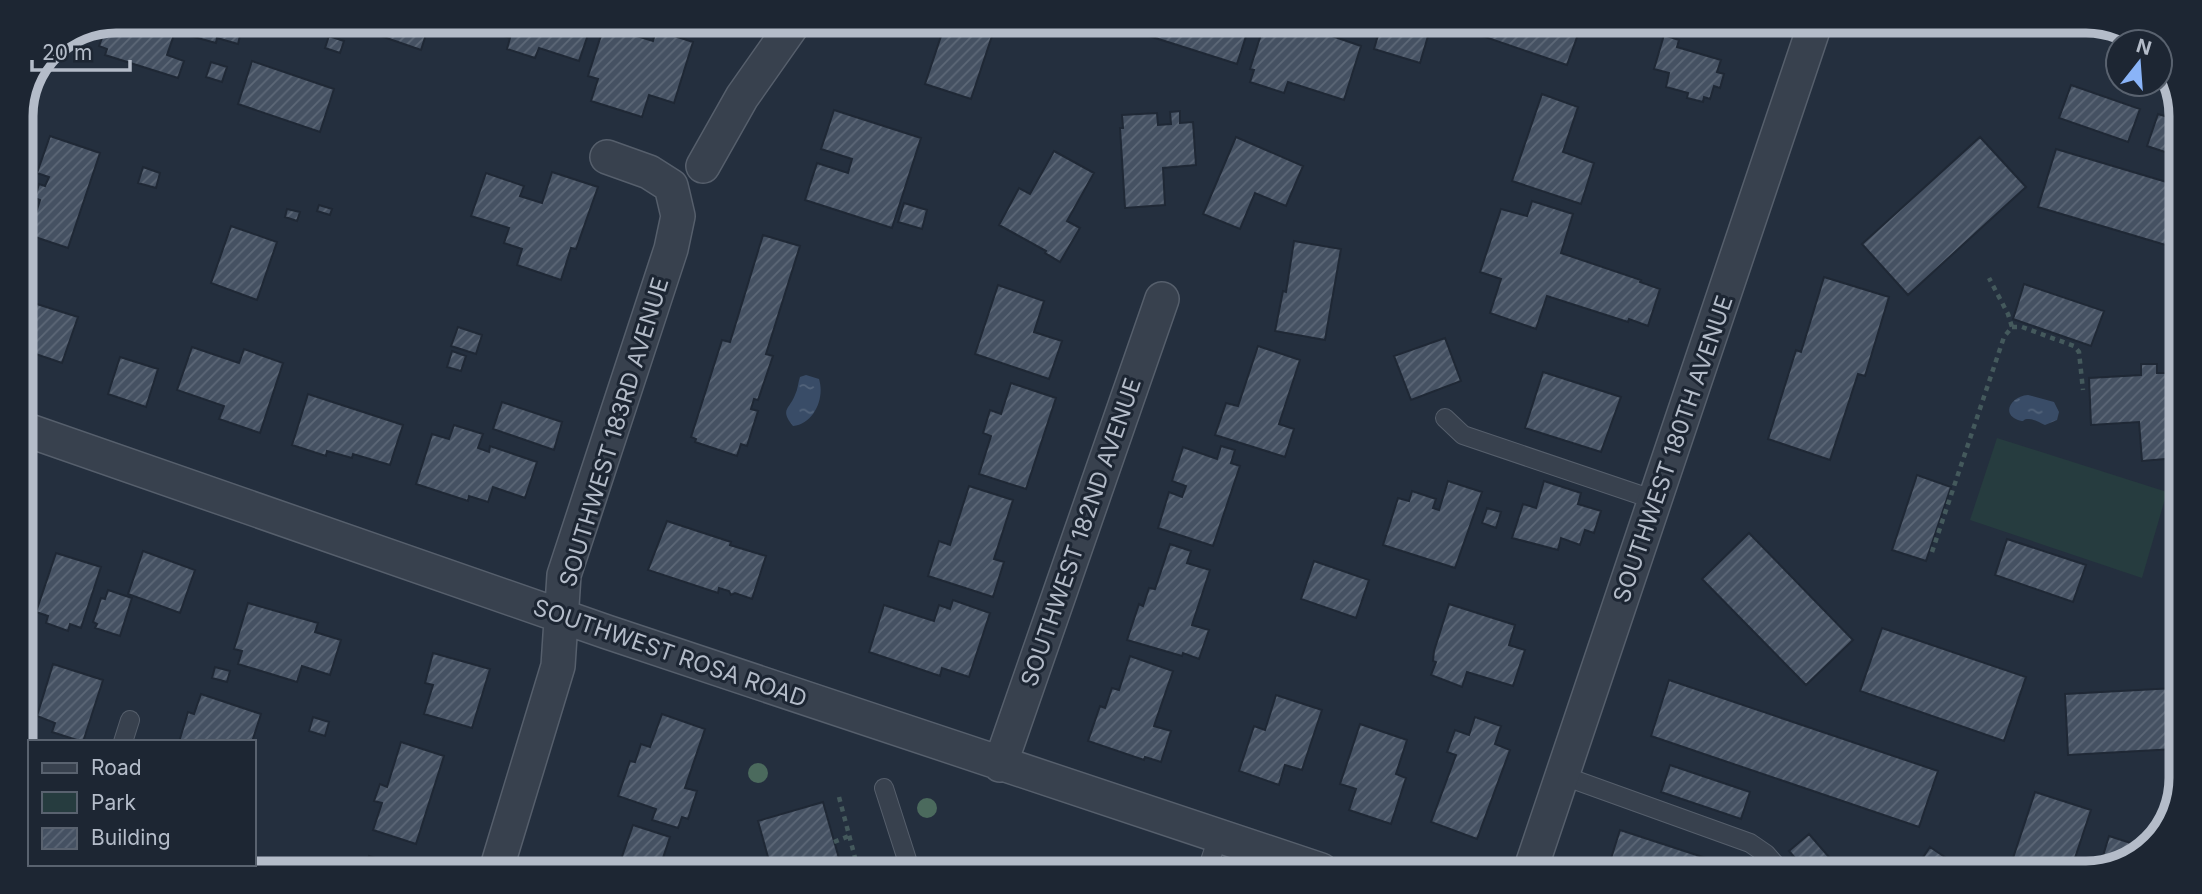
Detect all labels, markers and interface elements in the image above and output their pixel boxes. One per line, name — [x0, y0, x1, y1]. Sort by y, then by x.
scale bar — [32, 28, 130, 72]
north arrow — [2104, 28, 2174, 98]
text: N — [2134, 34, 2154, 60]
text: 20 m — [42, 40, 92, 65]
street label: SOUTHWEST 183RD AVENUE — [554, 274, 674, 590]
street label: SOUTHWEST 180TH AVENUE — [1607, 292, 1739, 606]
street label: SOUTHWEST 182ND AVENUE — [1015, 374, 1147, 690]
street label: SOUTHWEST ROSA ROAD — [530, 593, 810, 713]
legend — [28, 740, 256, 866]
text: Road — [91, 755, 142, 780]
text: Park — [91, 790, 136, 815]
text: Building — [91, 825, 171, 850]

